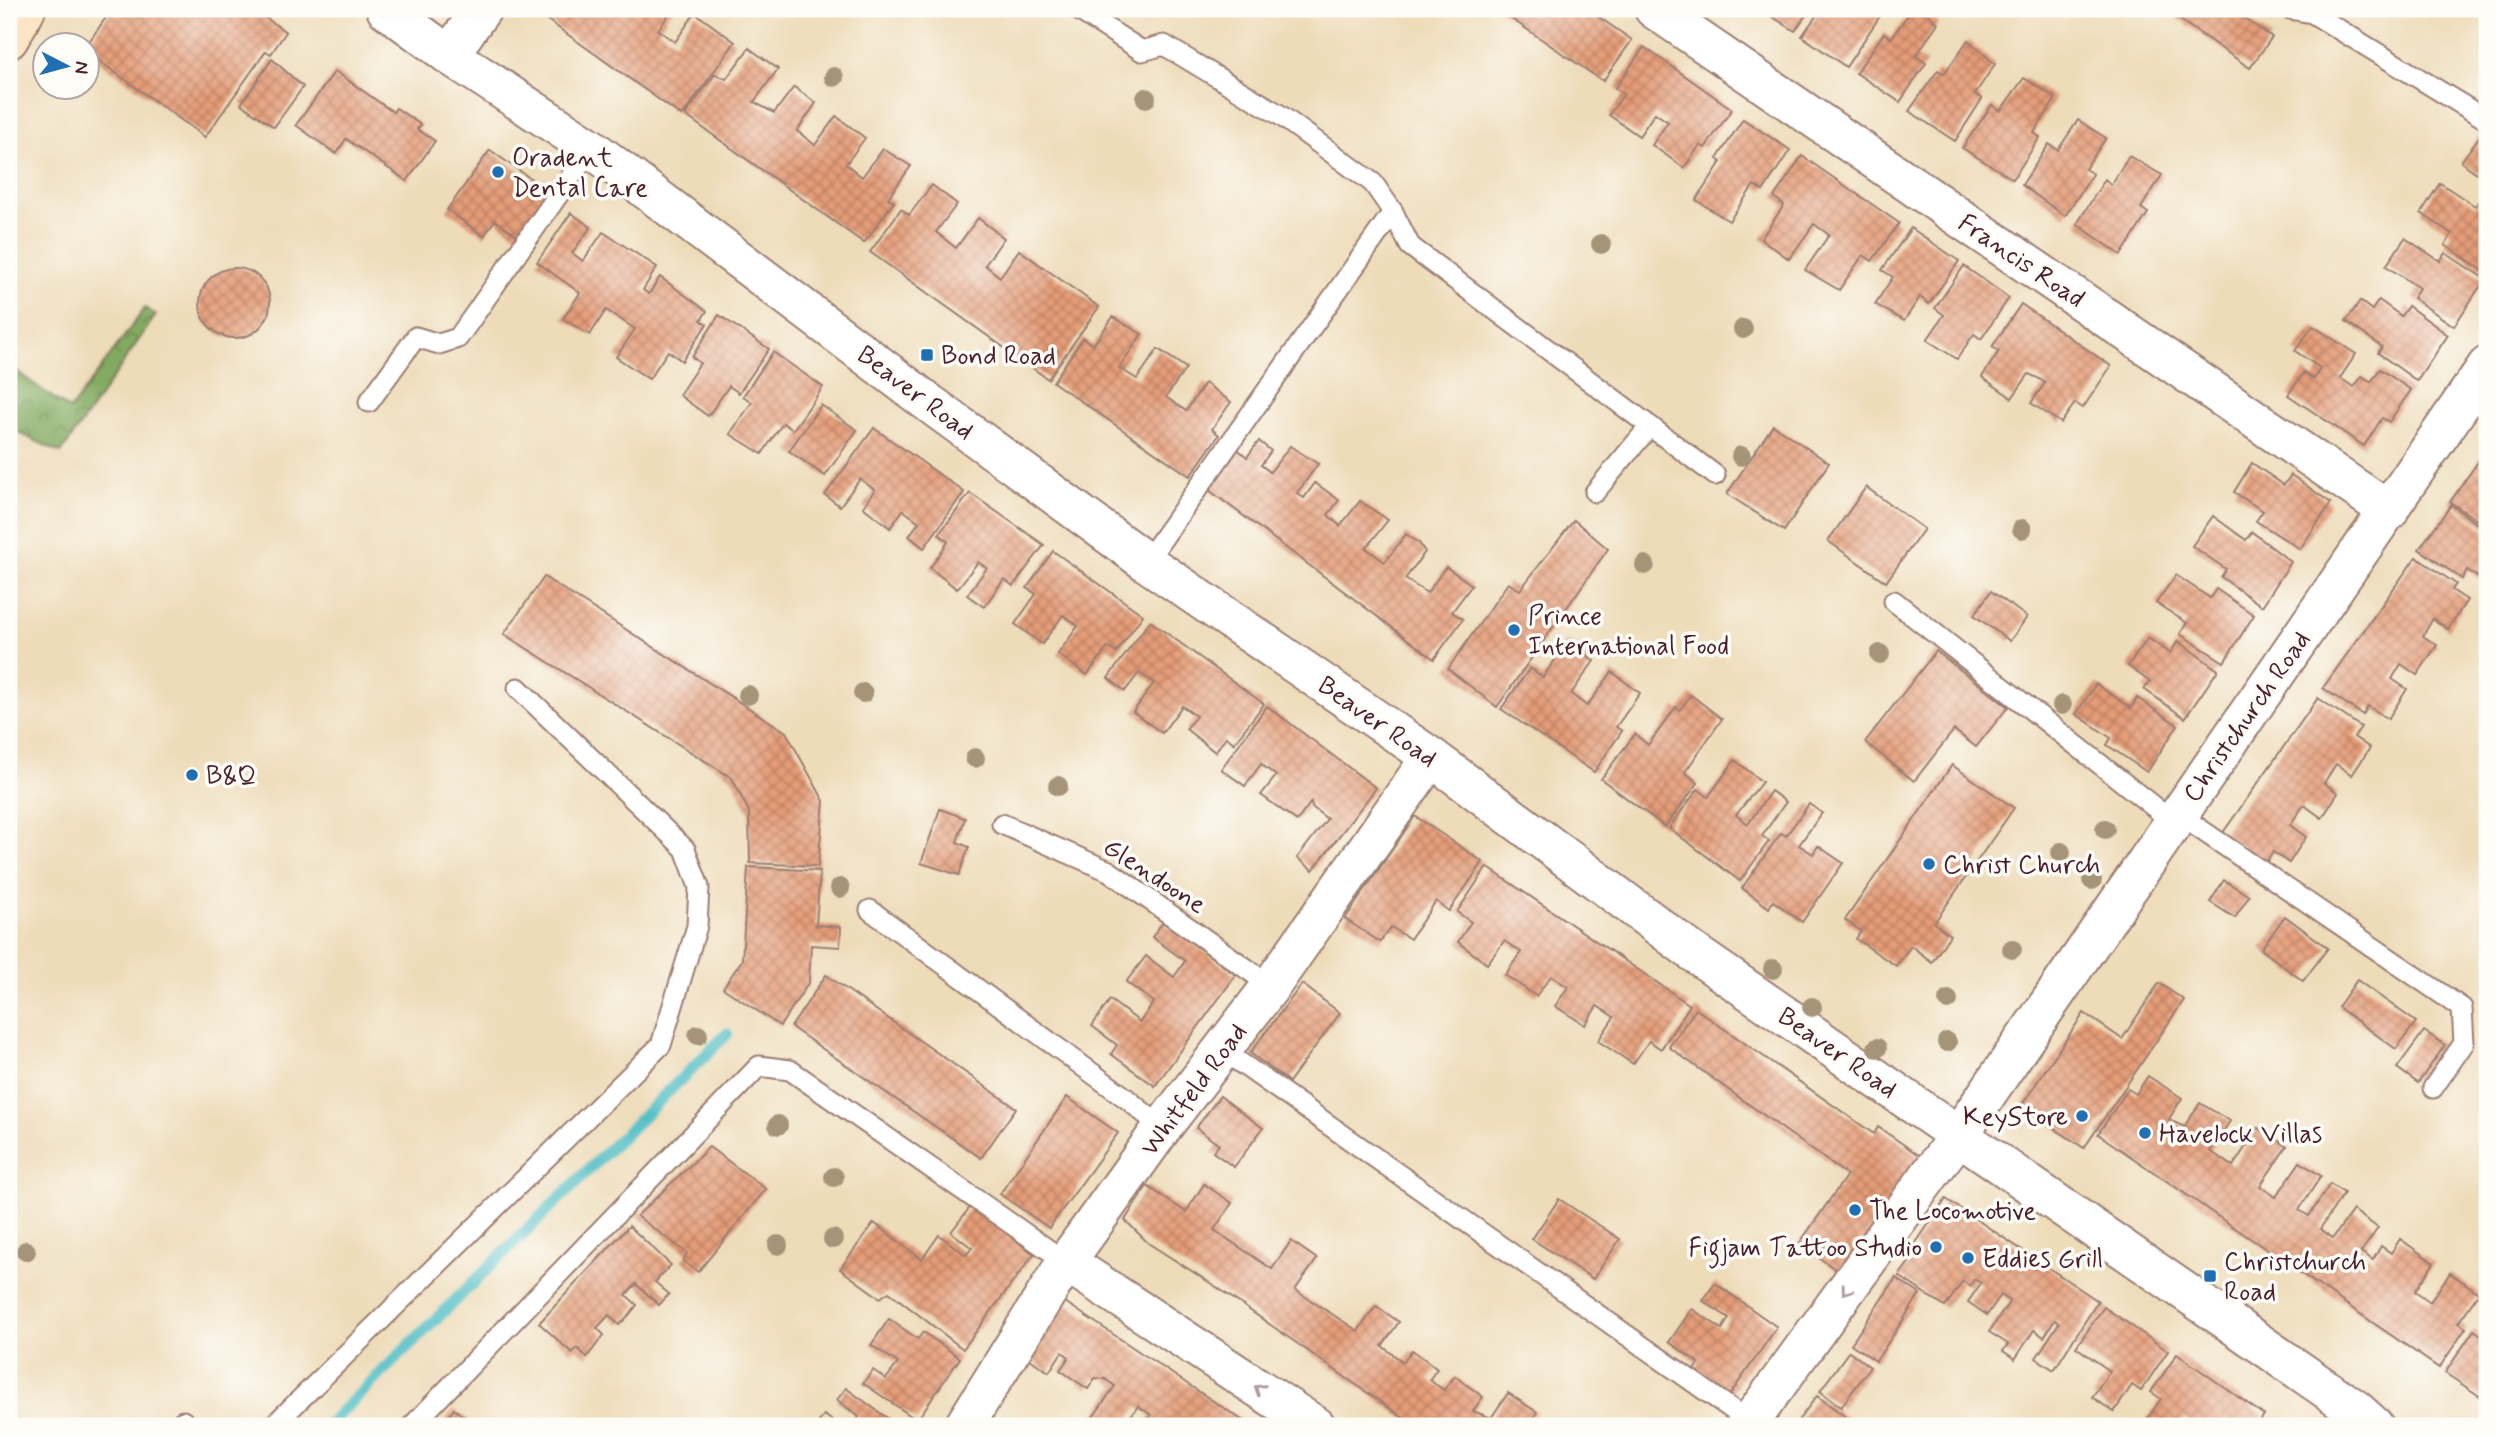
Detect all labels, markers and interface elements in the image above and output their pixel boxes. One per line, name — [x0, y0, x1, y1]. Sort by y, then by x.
north arrow — [32, 32, 102, 102]
text: N — [68, 60, 95, 75]
place label: Oradent Dental Care — [512, 142, 648, 206]
marker: Oradent Dental Care — [490, 164, 506, 180]
street label: Francis Road — [1951, 207, 2091, 317]
street label: Beaver Road — [849, 338, 980, 449]
place label: Bond Road — [941, 340, 1056, 374]
marker: Bond Road — [919, 347, 935, 363]
place label: Prince International Food — [1528, 600, 1729, 664]
marker: Prince International Food — [1506, 622, 1522, 638]
street label: Christchurch Road — [2176, 625, 2319, 809]
street label: Beaver Road — [1311, 669, 1443, 776]
place label: B&Q — [206, 760, 257, 794]
marker: B&Q — [184, 767, 200, 783]
street label: Glendoone — [1096, 831, 1212, 923]
place label: Christ Church — [1943, 849, 2100, 883]
marker: Christ Church — [1921, 856, 1937, 872]
street label: Beaver Road — [1771, 1000, 1903, 1107]
street label: Whitfeld Road — [1133, 1017, 1256, 1164]
place label: KeyStore — [1963, 1101, 2068, 1135]
marker: KeyStore — [2074, 1108, 2090, 1124]
place label: Havelock Villas — [2159, 1118, 2322, 1152]
marker: Havelock Villas — [2137, 1125, 2153, 1141]
place label: The Locomotive — [1869, 1195, 2036, 1229]
marker: The Locomotive — [1847, 1202, 1863, 1218]
place label: Figjam Tattoo Studio — [1689, 1232, 1922, 1269]
marker: Figjam Tattoo Studio — [1928, 1239, 1944, 1255]
place label: Eddies Grill — [1982, 1243, 2103, 1277]
place label: Christchurch Road — [2224, 1246, 2366, 1310]
marker: Eddies Grill — [1960, 1250, 1976, 1266]
marker: Christchurch Road — [2202, 1268, 2218, 1284]
one-way arrow — [1842, 1282, 1854, 1295]
one-way arrow — [1254, 1384, 1267, 1397]

